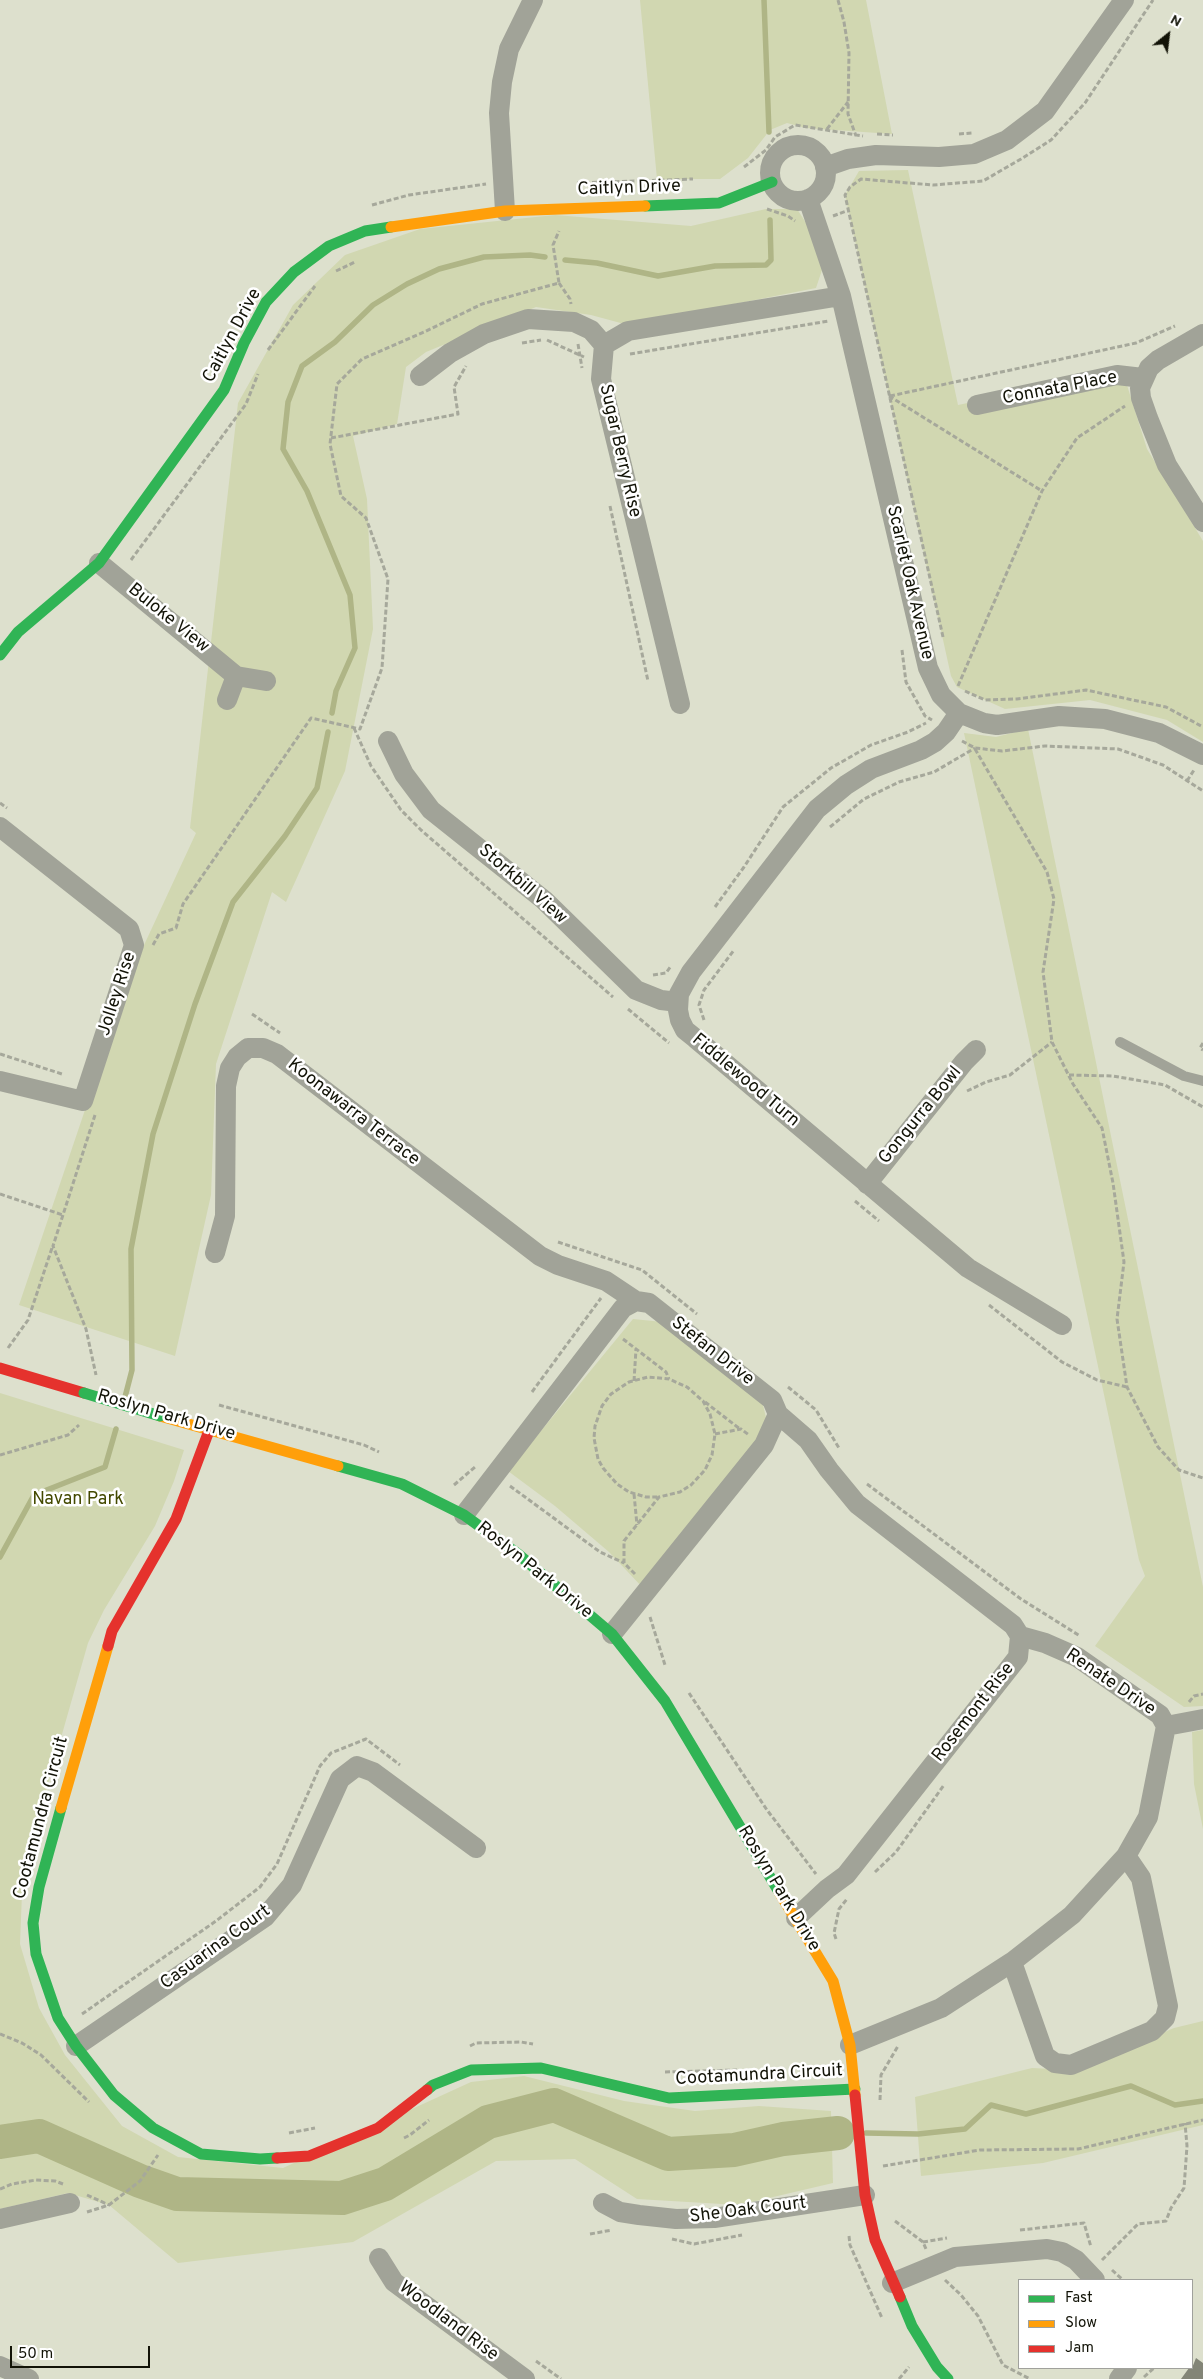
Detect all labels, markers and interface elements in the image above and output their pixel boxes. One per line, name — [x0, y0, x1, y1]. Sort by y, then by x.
north arrow — [1143, 10, 1193, 60]
text: N — [1167, 12, 1184, 31]
street label: Caitlyn Drive — [577, 176, 681, 202]
street label: Caitlyn Drive — [199, 285, 267, 387]
street label: Connata Place — [1001, 367, 1119, 411]
street label: Sugar Berry Rise — [593, 382, 645, 520]
street label: Scarlet Oak Avenue — [881, 504, 937, 662]
street label: Buloke View — [123, 580, 213, 658]
street label: Storkbill View — [473, 841, 571, 929]
street label: Jolley Rise — [94, 949, 142, 1039]
street label: Fiddlewood Turn — [687, 1030, 803, 1132]
street label: Koonawarra Terrace — [283, 1055, 423, 1171]
street label: Gongurra Bowl — [875, 1063, 967, 1169]
street label: Stefan Drive — [666, 1313, 758, 1391]
street label: Roslyn Park Drive — [94, 1386, 238, 1446]
park label: Navan Park — [32, 1489, 124, 1511]
street label: Roslyn Park Drive — [472, 1518, 596, 1624]
street label: Renate Drive — [1061, 1645, 1159, 1721]
street label: Rosemont Rise — [928, 1659, 1020, 1767]
street label: Cootamundra Circuit — [10, 1734, 74, 1902]
street label: Roslyn Park Drive — [732, 1822, 824, 1956]
street label: Casuarina Court — [157, 1901, 275, 1995]
street label: Cootamundra Circuit — [675, 2061, 843, 2091]
street label: She Oak Court — [688, 2193, 808, 2229]
street label: Woodland Rise — [394, 2278, 502, 2366]
legend — [1018, 2279, 1193, 2369]
text: Fast — [1065, 2289, 1093, 2308]
text: Slow — [1065, 2314, 1097, 2333]
scale bar — [12, 2336, 152, 2368]
text: Jam — [1065, 2339, 1094, 2358]
text: 50 m — [18, 2345, 53, 2364]

